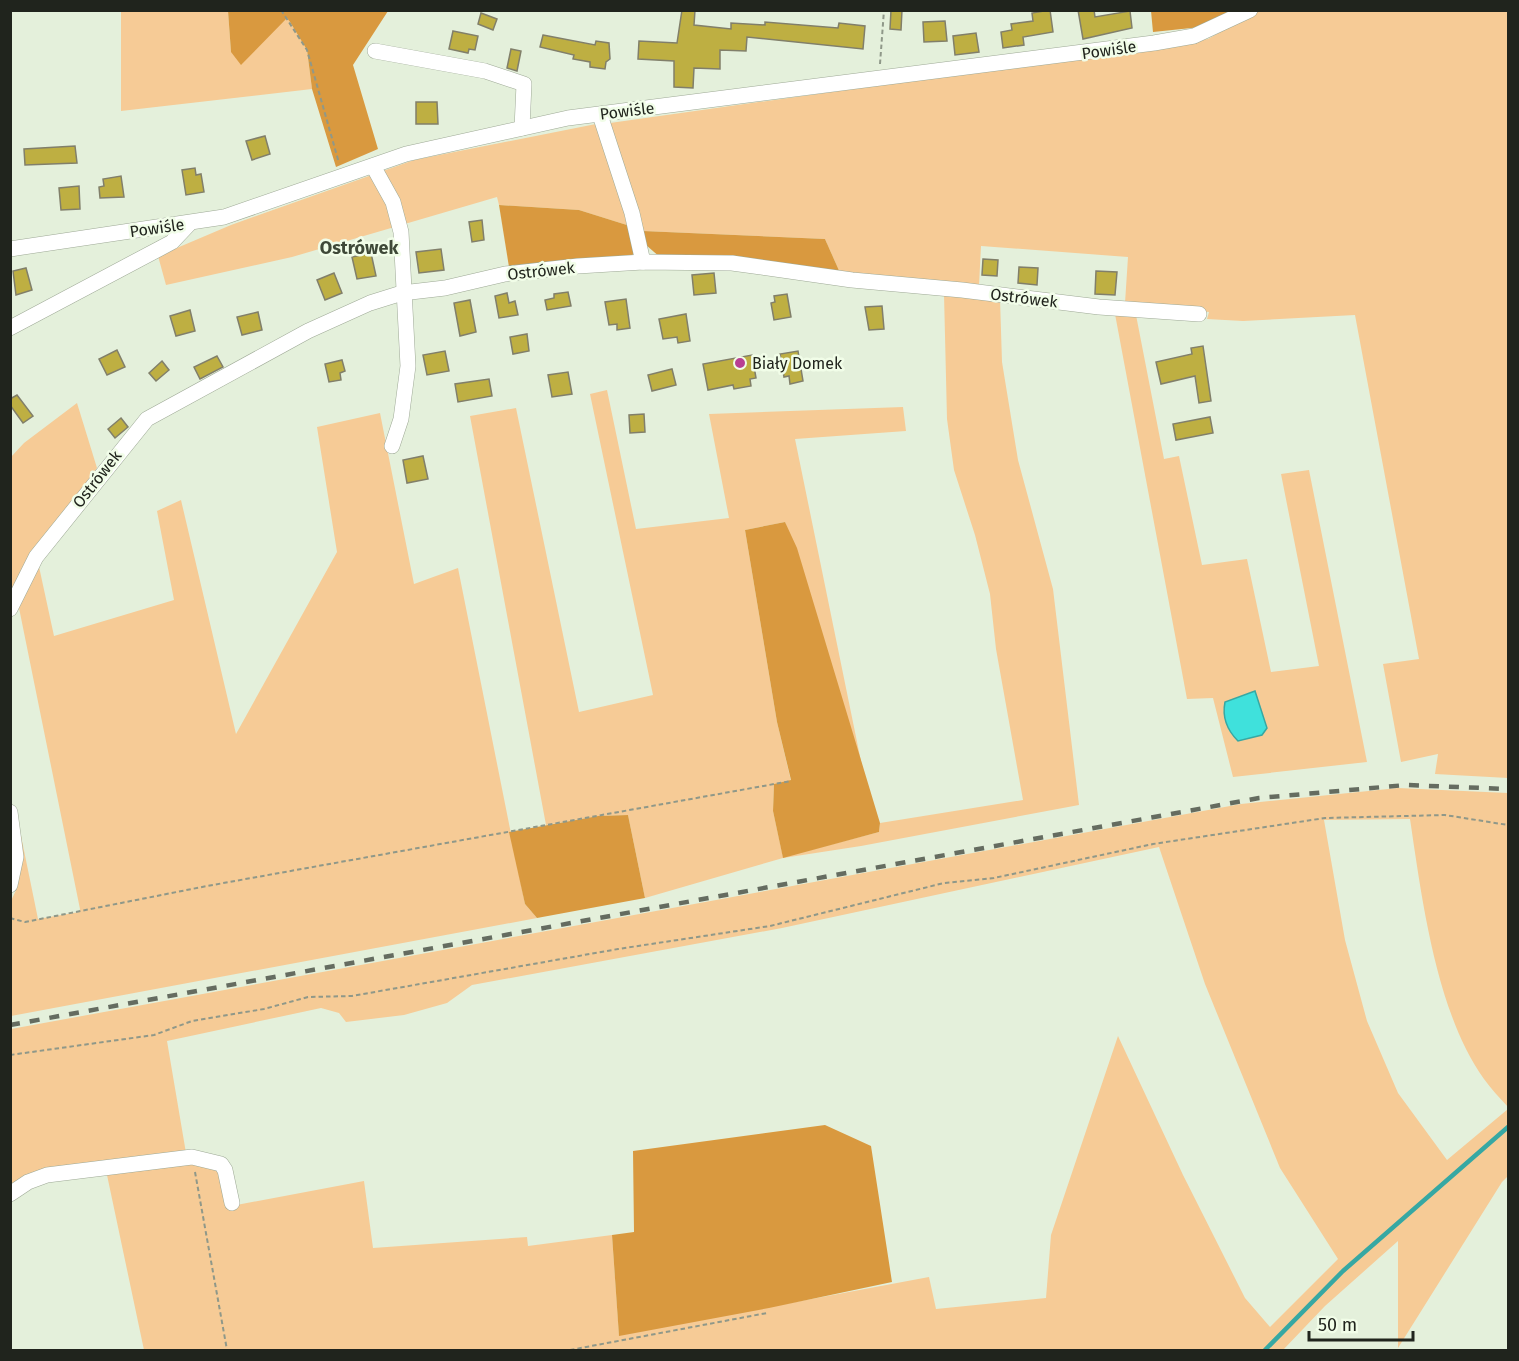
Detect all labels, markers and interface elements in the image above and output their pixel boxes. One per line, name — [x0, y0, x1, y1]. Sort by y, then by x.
street label: Powiśle — [1080, 37, 1138, 63]
street label: Powiśle — [599, 98, 655, 124]
street label: Powiśle — [128, 215, 186, 241]
district label: Ostrówek — [320, 237, 399, 259]
street label: Ostrówek — [506, 258, 576, 284]
street label: Ostrówek — [989, 284, 1060, 312]
place label: Biały Domek — [752, 354, 843, 373]
marker: Biały Domek — [733, 356, 747, 370]
street label: Ostrówek — [69, 446, 126, 512]
scale bar — [1309, 1304, 1412, 1342]
text: 50 m — [1318, 1314, 1357, 1336]

